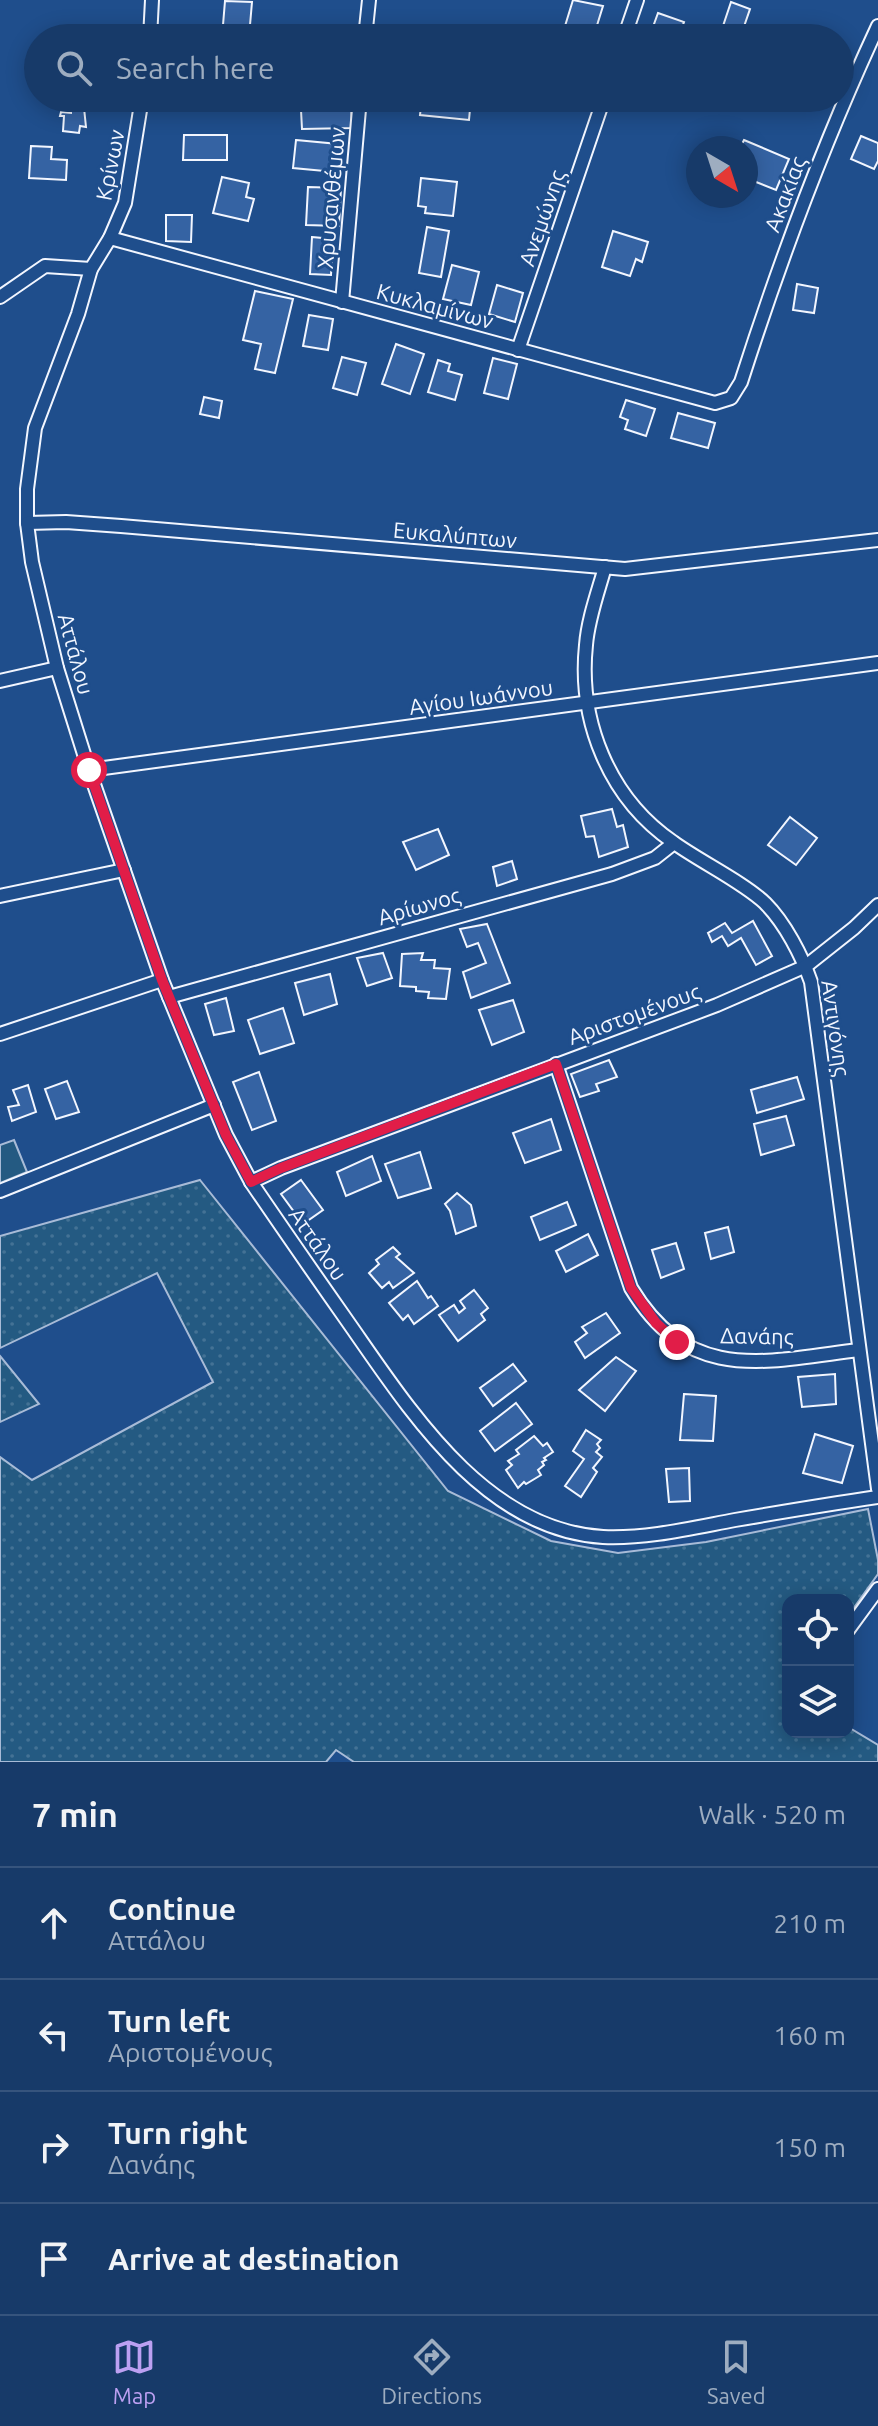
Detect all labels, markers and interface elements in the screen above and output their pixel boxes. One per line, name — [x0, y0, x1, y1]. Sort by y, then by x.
search box — [24, 24, 854, 112]
icon: search — [52, 46, 96, 90]
text: Search here — [116, 51, 275, 85]
street label: Χρυσανθέμων — [312, 126, 349, 270]
street label: Κρίνων — [90, 127, 129, 202]
north arrow — [686, 136, 758, 208]
street label: Ακακίας — [759, 153, 811, 235]
street label: Ανεμώνης — [513, 167, 571, 269]
street label: Κυκλαμίνων — [374, 278, 497, 333]
street label: Ευκαλύπτων — [392, 517, 518, 552]
street label: Αττάλου — [54, 611, 99, 697]
street label: Αγίου Ιωάννου — [407, 674, 554, 719]
route start — [71, 752, 107, 788]
street label: Αρίωνος — [375, 882, 463, 930]
street label: Αριστομένους — [564, 978, 704, 1050]
street label: Αντιγόνης — [816, 978, 856, 1078]
street label: Αττάλου — [284, 1203, 352, 1285]
street label: Δανάης — [720, 1322, 794, 1350]
route end — [659, 1324, 695, 1360]
map controls — [782, 1594, 854, 1738]
button: locate — [782, 1594, 854, 1666]
button: layers — [782, 1666, 854, 1738]
text: 7 min — [32, 1795, 118, 1833]
text: Walk · 520 m — [698, 1800, 846, 1829]
text: Continue — [108, 1892, 236, 1926]
icon: ahead — [32, 1901, 76, 1945]
text: 210 m — [774, 1909, 846, 1938]
text: Αττάλου — [108, 1926, 206, 1955]
text: Turn left — [108, 2004, 230, 2038]
icon: left — [32, 2013, 76, 2057]
text: 160 m — [774, 2021, 846, 2050]
text: Αριστομένους — [108, 2038, 272, 2067]
text: Turn right — [108, 2116, 248, 2150]
icon: right — [32, 2125, 76, 2169]
text: 150 m — [774, 2133, 846, 2162]
text: Δανάης — [108, 2150, 195, 2179]
icon: arrive — [32, 2237, 76, 2281]
text: Arrive at destination — [108, 2242, 400, 2276]
tab: Map — [112, 2335, 156, 2408]
tab: Directions — [381, 2335, 482, 2408]
tab: Saved — [707, 2335, 766, 2408]

